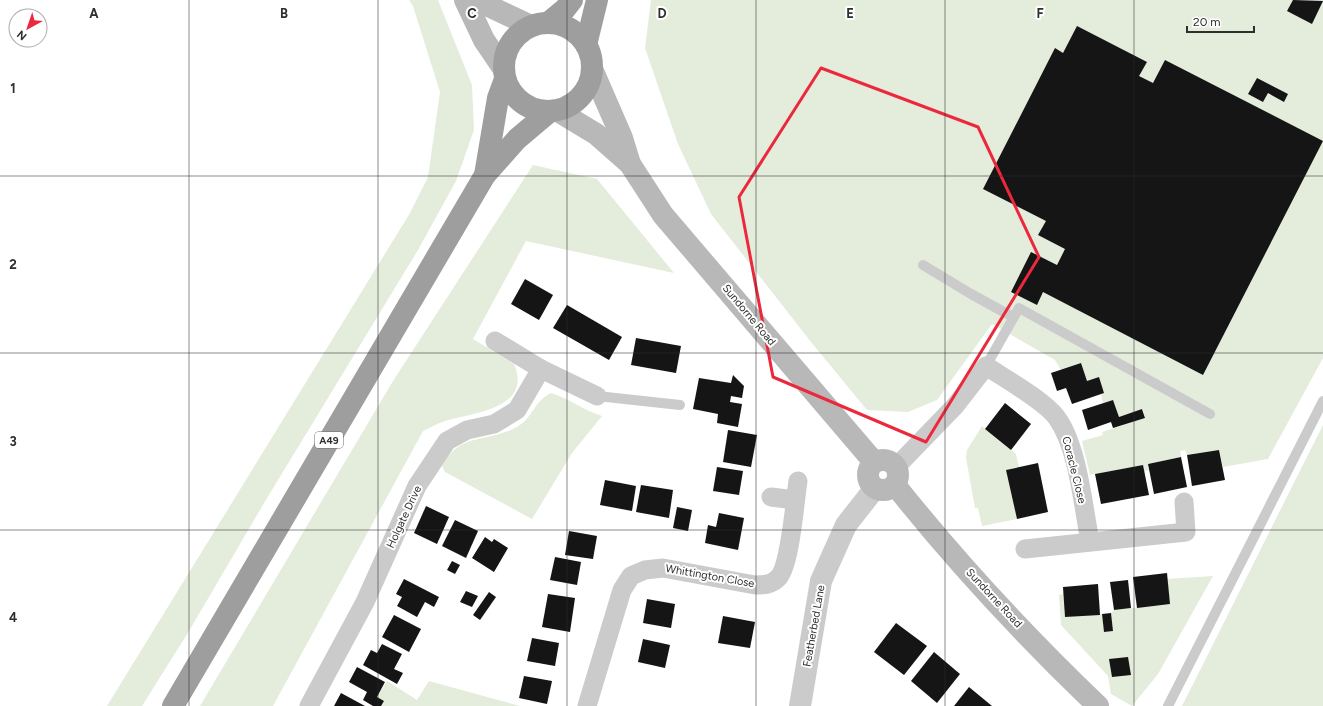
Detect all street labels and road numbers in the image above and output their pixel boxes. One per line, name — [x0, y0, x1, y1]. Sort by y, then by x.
street label: Sundorne Road — [720, 282, 778, 348]
road number: A49 — [315, 432, 343, 448]
street label: Coracle Close — [1059, 435, 1089, 505]
street label: Holgate Drive — [384, 484, 424, 550]
street label: Whittington Close — [665, 562, 755, 590]
street label: Sundorne Road — [963, 566, 1025, 630]
street label: Featherbed Lane — [800, 584, 828, 668]

